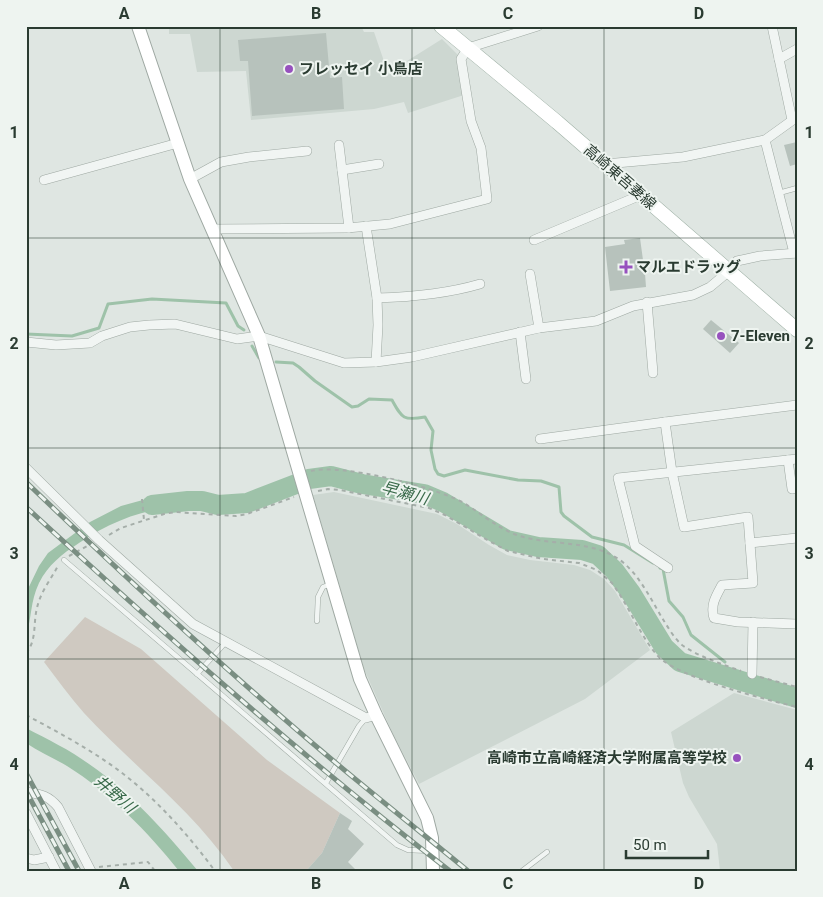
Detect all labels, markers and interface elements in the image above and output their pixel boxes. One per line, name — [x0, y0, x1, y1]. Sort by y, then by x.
text: A — [119, 4, 130, 23]
text: B — [311, 4, 321, 23]
text: C — [503, 4, 513, 23]
text: D — [694, 4, 704, 23]
place label: フレッセイ 小鳥店 — [299, 60, 423, 78]
marker: フレッセイ 小鳥店 — [283, 63, 295, 75]
text: 1 — [9, 123, 19, 142]
text: 1 — [804, 123, 814, 142]
street label: 高崎東吾妻線 — [580, 141, 660, 213]
place label: マルエドラッグ — [636, 258, 741, 276]
marker: マルエドラッグ — [620, 261, 632, 273]
place label: 7-Eleven — [731, 327, 790, 345]
marker: 7-Eleven — [715, 330, 727, 342]
text: 2 — [9, 334, 19, 353]
text: 2 — [804, 334, 814, 353]
water label: 早瀬川 — [379, 478, 433, 509]
text: 3 — [9, 544, 19, 563]
text: 3 — [804, 544, 814, 563]
place label: 高崎市立高崎経済大学附属高等学校 — [487, 749, 727, 767]
marker: 高崎市立高崎経済大学附属高等学校 — [731, 752, 743, 764]
text: 4 — [9, 755, 19, 774]
text: 4 — [804, 755, 814, 774]
water label: 井野川 — [91, 771, 141, 818]
scale bar — [626, 827, 708, 859]
text: 50 m — [633, 836, 667, 854]
text: A — [119, 874, 130, 893]
text: B — [311, 874, 321, 893]
text: C — [503, 874, 513, 893]
text: D — [694, 874, 704, 893]

